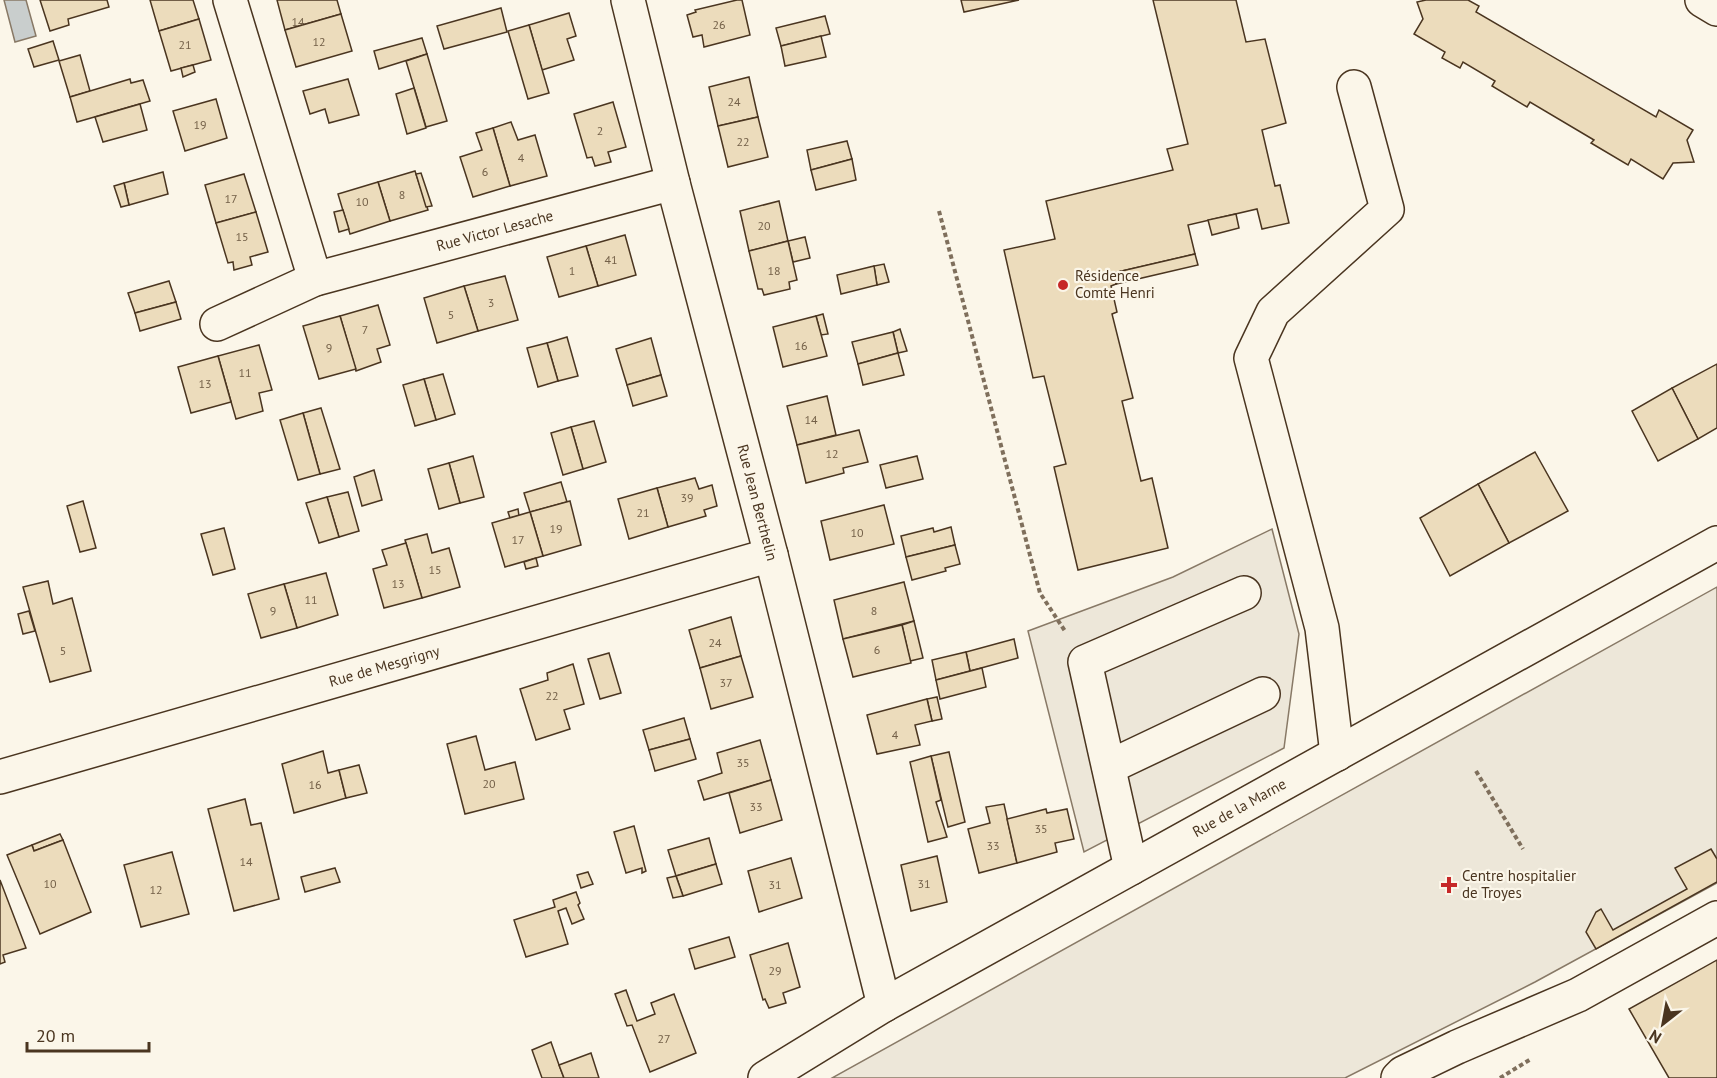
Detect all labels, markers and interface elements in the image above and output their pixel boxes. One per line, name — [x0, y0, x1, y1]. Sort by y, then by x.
house number: 14 — [291, 14, 305, 29]
house number: 26 — [712, 17, 726, 32]
house number: 12 — [312, 34, 326, 49]
house number: 21 — [178, 37, 192, 52]
house number: 24 — [727, 94, 741, 109]
house number: 19 — [193, 117, 207, 132]
house number: 2 — [597, 123, 603, 138]
house number: 22 — [736, 134, 750, 149]
house number: 4 — [518, 150, 525, 165]
house number: 6 — [482, 164, 488, 179]
house number: 8 — [399, 187, 405, 202]
house number: 17 — [224, 191, 238, 206]
house number: 10 — [355, 194, 369, 209]
street label: Rue Victor Lesache — [434, 206, 555, 255]
house number: 20 — [757, 218, 771, 233]
house number: 15 — [235, 229, 249, 244]
house number: 41 — [604, 252, 618, 267]
house number: 1 — [569, 263, 575, 278]
house number: 18 — [767, 263, 781, 278]
place label: Résidence Comte Henri — [1075, 266, 1155, 302]
marker: Résidence Comte Henri — [1056, 278, 1070, 292]
house number: 3 — [488, 295, 494, 310]
house number: 5 — [448, 307, 454, 322]
house number: 7 — [362, 322, 368, 337]
house number: 16 — [794, 338, 808, 353]
house number: 9 — [326, 340, 332, 355]
house number: 11 — [238, 365, 252, 380]
house number: 13 — [198, 376, 212, 391]
house number: 14 — [804, 412, 818, 427]
street label: Rue Jean Berthelin — [733, 442, 782, 563]
house number: 12 — [825, 446, 839, 461]
house number: 39 — [680, 490, 694, 505]
house number: 21 — [636, 505, 650, 520]
house number: 19 — [549, 521, 563, 536]
house number: 10 — [850, 525, 864, 540]
house number: 17 — [511, 532, 525, 547]
house number: 15 — [428, 562, 442, 577]
house number: 13 — [391, 576, 405, 591]
house number: 11 — [304, 592, 318, 607]
house number: 9 — [270, 603, 276, 618]
house number: 8 — [871, 603, 877, 618]
house number: 24 — [708, 635, 722, 650]
street label: Rue de Mesgrigny — [327, 641, 442, 691]
house number: 6 — [874, 642, 880, 657]
house number: 5 — [60, 643, 66, 658]
house number: 37 — [719, 675, 733, 690]
house number: 22 — [545, 688, 559, 703]
house number: 4 — [892, 727, 899, 742]
house number: 35 — [736, 755, 750, 770]
street label: Rue de la Marne — [1189, 774, 1289, 841]
house number: 20 — [482, 776, 496, 791]
house number: 16 — [308, 777, 322, 792]
house number: 33 — [749, 799, 763, 814]
house number: 35 — [1034, 821, 1048, 836]
house number: 33 — [986, 838, 1000, 853]
house number: 14 — [239, 854, 253, 869]
place label: Centre hospitalier de Troyes — [1462, 866, 1576, 902]
house number: 10 — [43, 876, 57, 891]
house number: 31 — [917, 876, 931, 891]
marker: Centre hospitalier de Troyes — [1440, 876, 1458, 894]
house number: 31 — [768, 877, 782, 892]
house number: 12 — [149, 882, 163, 897]
house number: 29 — [768, 963, 782, 978]
north arrow — [1633, 994, 1693, 1054]
scale bar — [27, 1015, 148, 1053]
text: 20 m — [36, 1024, 75, 1047]
text: N — [1646, 1026, 1665, 1048]
house number: 27 — [657, 1031, 671, 1046]

